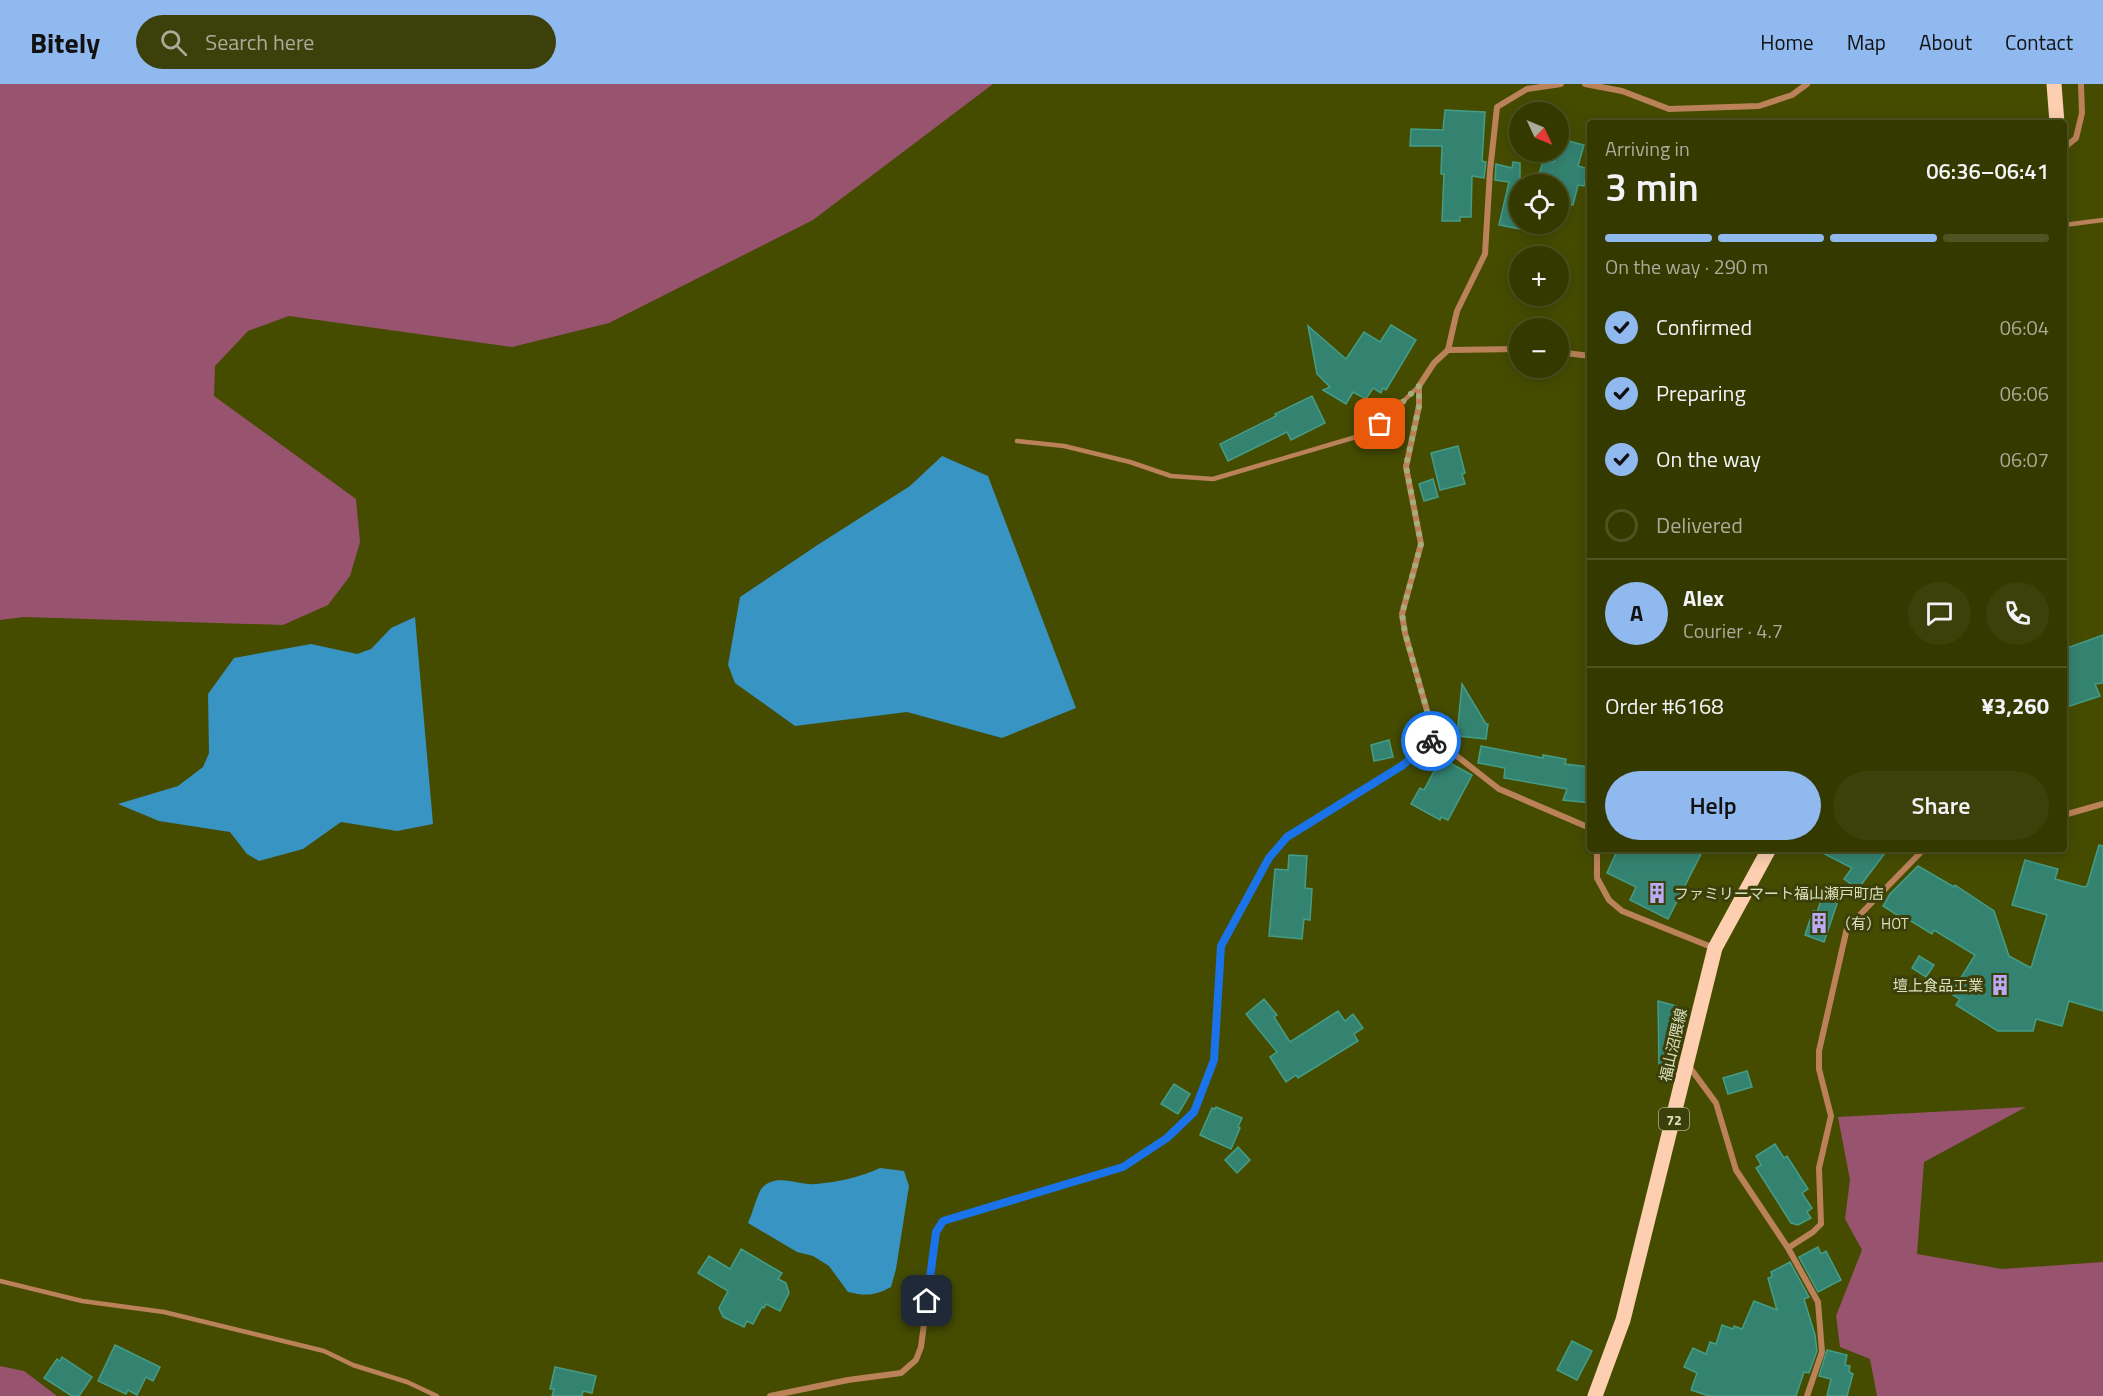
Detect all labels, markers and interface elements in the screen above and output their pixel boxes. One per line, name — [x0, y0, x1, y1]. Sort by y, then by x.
search box — [136, 15, 556, 69]
text: Bitely — [30, 21, 100, 64]
text: Search here — [205, 25, 314, 59]
icon: search — [157, 26, 190, 59]
text: Home — [1760, 26, 1814, 58]
text: Map — [1847, 26, 1886, 58]
text: About — [1919, 26, 1972, 58]
text: Contact — [2005, 26, 2073, 58]
north arrow — [1509, 102, 1569, 162]
map controls — [1509, 102, 1569, 378]
text: Arriving in — [1605, 133, 1690, 164]
text: 06:36–06:41 — [1926, 154, 2049, 188]
text: 3 min — [1605, 157, 1699, 216]
button: locate — [1509, 174, 1569, 234]
button: + — [1509, 246, 1569, 306]
text: On the way · 290 m — [1605, 251, 1768, 282]
text: Confirmed — [1656, 310, 1752, 344]
icon: check — [1605, 311, 1638, 344]
text: 06:04 — [2000, 312, 2049, 343]
button: − — [1509, 318, 1569, 378]
text: Preparing — [1656, 376, 1746, 410]
icon: check — [1605, 377, 1638, 410]
text: 06:06 — [2000, 378, 2049, 409]
pin — [1354, 398, 1405, 449]
icon: bag — [1363, 407, 1396, 440]
text: On the way — [1656, 442, 1761, 476]
icon: check — [1605, 443, 1638, 476]
text: 06:07 — [2000, 444, 2049, 475]
text: Delivered — [1656, 508, 1743, 542]
text: Alex — [1683, 581, 1724, 615]
button: chat — [1908, 582, 1971, 645]
button: phone — [1986, 582, 2049, 645]
text: A — [1630, 596, 1643, 630]
text: Courier · 4.7 — [1683, 615, 1783, 646]
text: Order #6168 — [1605, 689, 1724, 723]
text: ¥3,260 — [1982, 689, 2049, 723]
courier — [1401, 711, 1461, 771]
icon: bike — [1415, 725, 1448, 758]
button: Help — [1605, 771, 1821, 840]
button: Share — [1833, 771, 2049, 840]
building icon: ファミリーマート福山瀬戸町店 — [1645, 881, 1669, 905]
place label: ファミリーマート福山瀬戸町店 — [1674, 882, 1884, 905]
building icon: （有）HOT — [1807, 911, 1831, 935]
place label: （有）HOT — [1836, 912, 1909, 935]
building icon: 壇上食品工業 — [1988, 973, 2012, 997]
place label: 壇上食品工業 — [1893, 974, 1983, 997]
street label: 福山沼隈線 — [1653, 1006, 1693, 1084]
road number: 72 — [1659, 1108, 1689, 1130]
pin — [901, 1275, 952, 1326]
icon: home — [910, 1284, 943, 1317]

